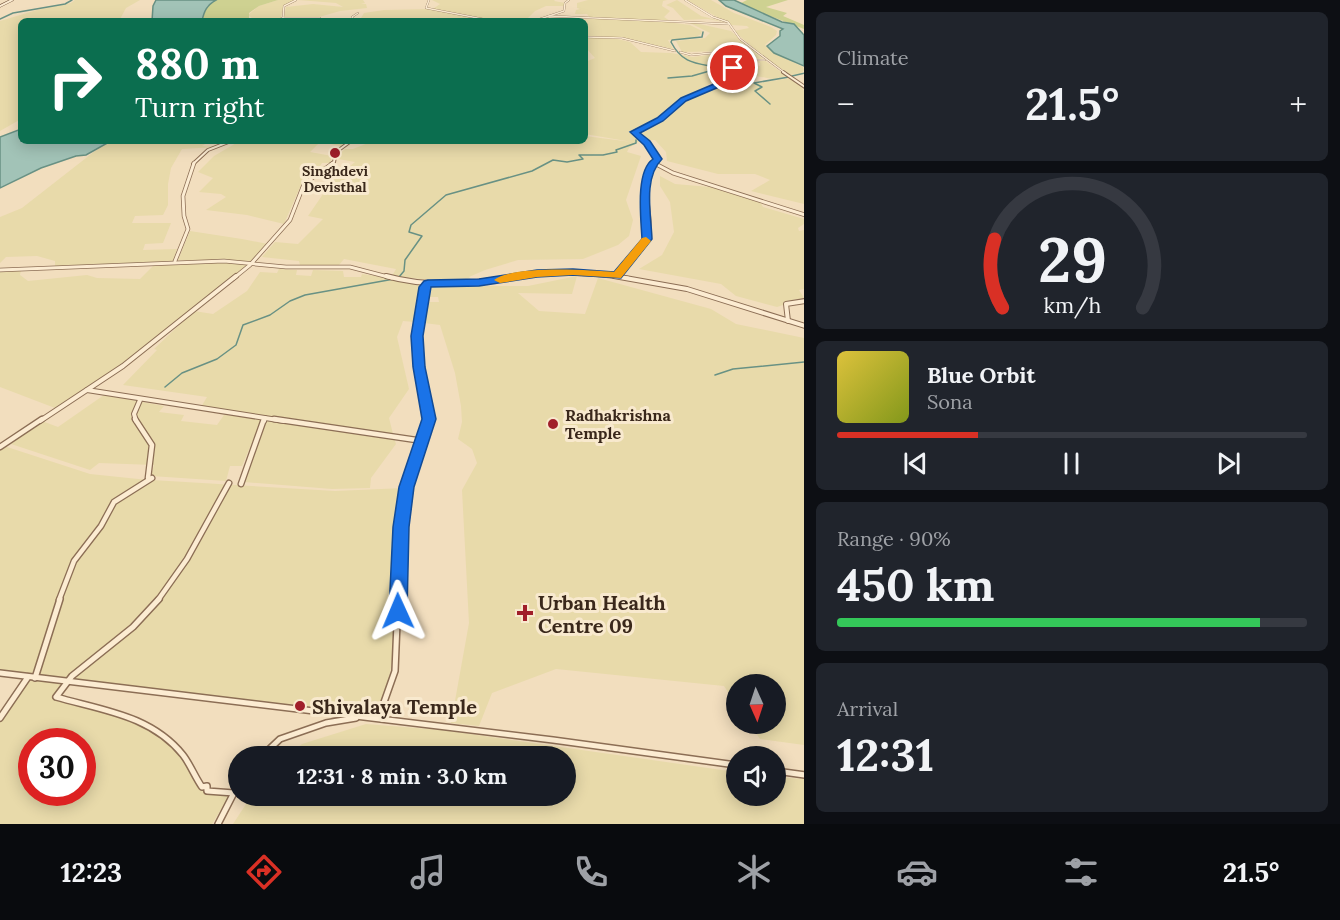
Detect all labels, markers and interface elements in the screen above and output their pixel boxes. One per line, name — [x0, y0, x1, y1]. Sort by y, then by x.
text: 880 m — [135, 37, 259, 91]
icon: right — [36, 42, 114, 120]
pin — [707, 42, 758, 93]
text: Climate — [837, 45, 909, 70]
icon: arrive — [716, 51, 749, 84]
text: 21.5° — [1025, 75, 1119, 132]
text: − — [837, 83, 855, 125]
text: + — [1289, 83, 1307, 125]
text: Turn right — [135, 90, 264, 124]
marker: Singhdevi Devisthal — [328, 146, 342, 160]
place label: Singhdevi Devisthal — [302, 162, 368, 196]
text: 29 — [1037, 219, 1107, 299]
text: km/h — [1043, 291, 1101, 319]
text: Blue Orbit — [927, 361, 1035, 389]
text: Sona — [927, 389, 973, 414]
place label: Radhakrishna Temple — [565, 405, 672, 443]
marker: Radhakrishna Temple — [546, 417, 560, 431]
icon: previous — [899, 447, 932, 480]
icon: pause — [1055, 447, 1088, 480]
icon: next — [1212, 447, 1245, 480]
text: Range · 90% — [837, 526, 951, 551]
text: 450 km — [837, 556, 995, 613]
position arrow — [366, 579, 430, 643]
place label: Urban Health Centre 09 — [538, 590, 666, 638]
marker: Urban Health Centre 09 — [516, 604, 534, 622]
north arrow — [726, 674, 786, 734]
map controls — [726, 674, 786, 806]
place label: Shivalaya Temple — [312, 694, 477, 719]
text: Arrival — [837, 696, 898, 721]
marker: Shivalaya Temple — [293, 699, 307, 713]
text: 12:31 — [837, 726, 934, 783]
speed limit sign: 30 — [18, 728, 96, 806]
button: sound — [726, 746, 786, 806]
text: 12:31 · 8 min · 3.0 km — [297, 762, 507, 790]
icon: directions — [243, 851, 285, 893]
icon: music — [407, 851, 449, 893]
icon: phone — [570, 851, 612, 893]
icon: climate — [733, 851, 775, 893]
icon: car — [896, 851, 938, 893]
icon: filters — [1060, 851, 1102, 893]
text: 12:23 — [61, 855, 122, 889]
text: 21.5° — [1223, 855, 1279, 889]

